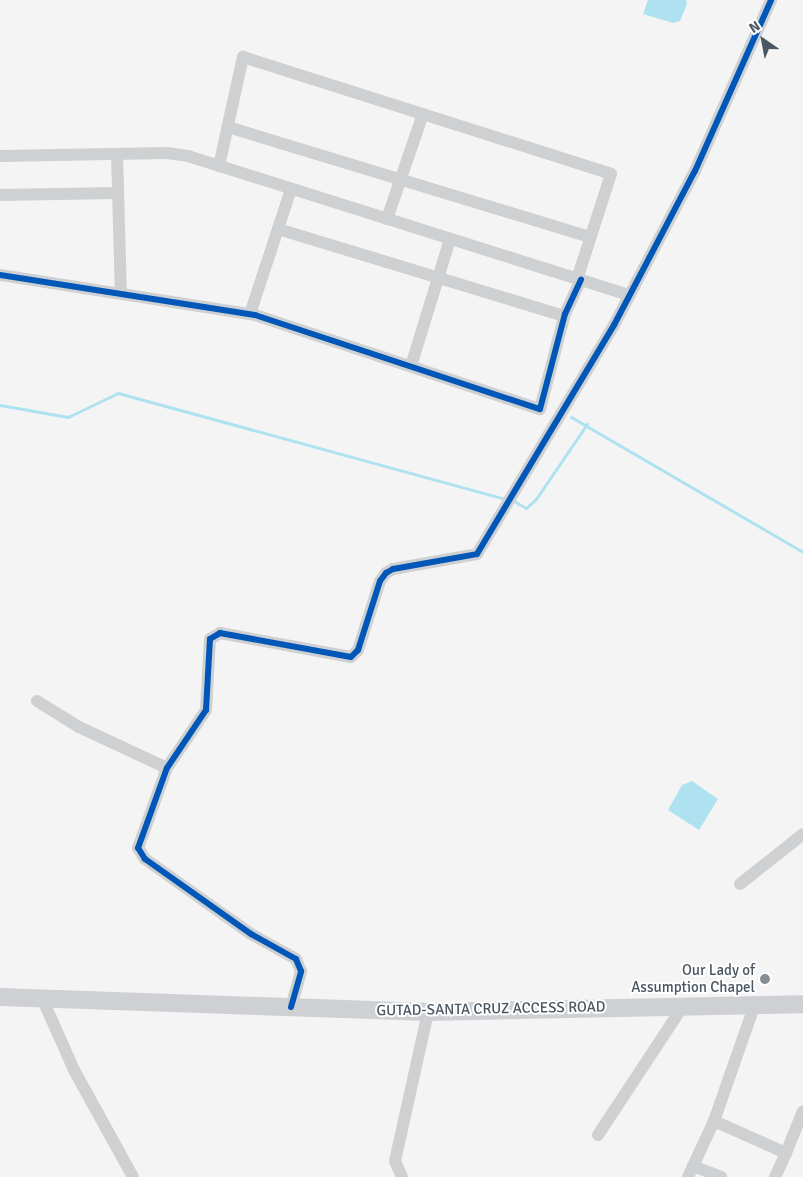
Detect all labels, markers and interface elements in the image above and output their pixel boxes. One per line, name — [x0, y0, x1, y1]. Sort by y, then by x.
north arrow — [738, 15, 788, 65]
text: N — [746, 17, 763, 37]
place label: Our Lady of Assumption Chapel — [631, 961, 755, 996]
marker: Our Lady of Assumption Chapel — [759, 973, 771, 985]
street label: GUTAD-SANTA CRUZ ACCESS ROAD — [376, 998, 606, 1020]

